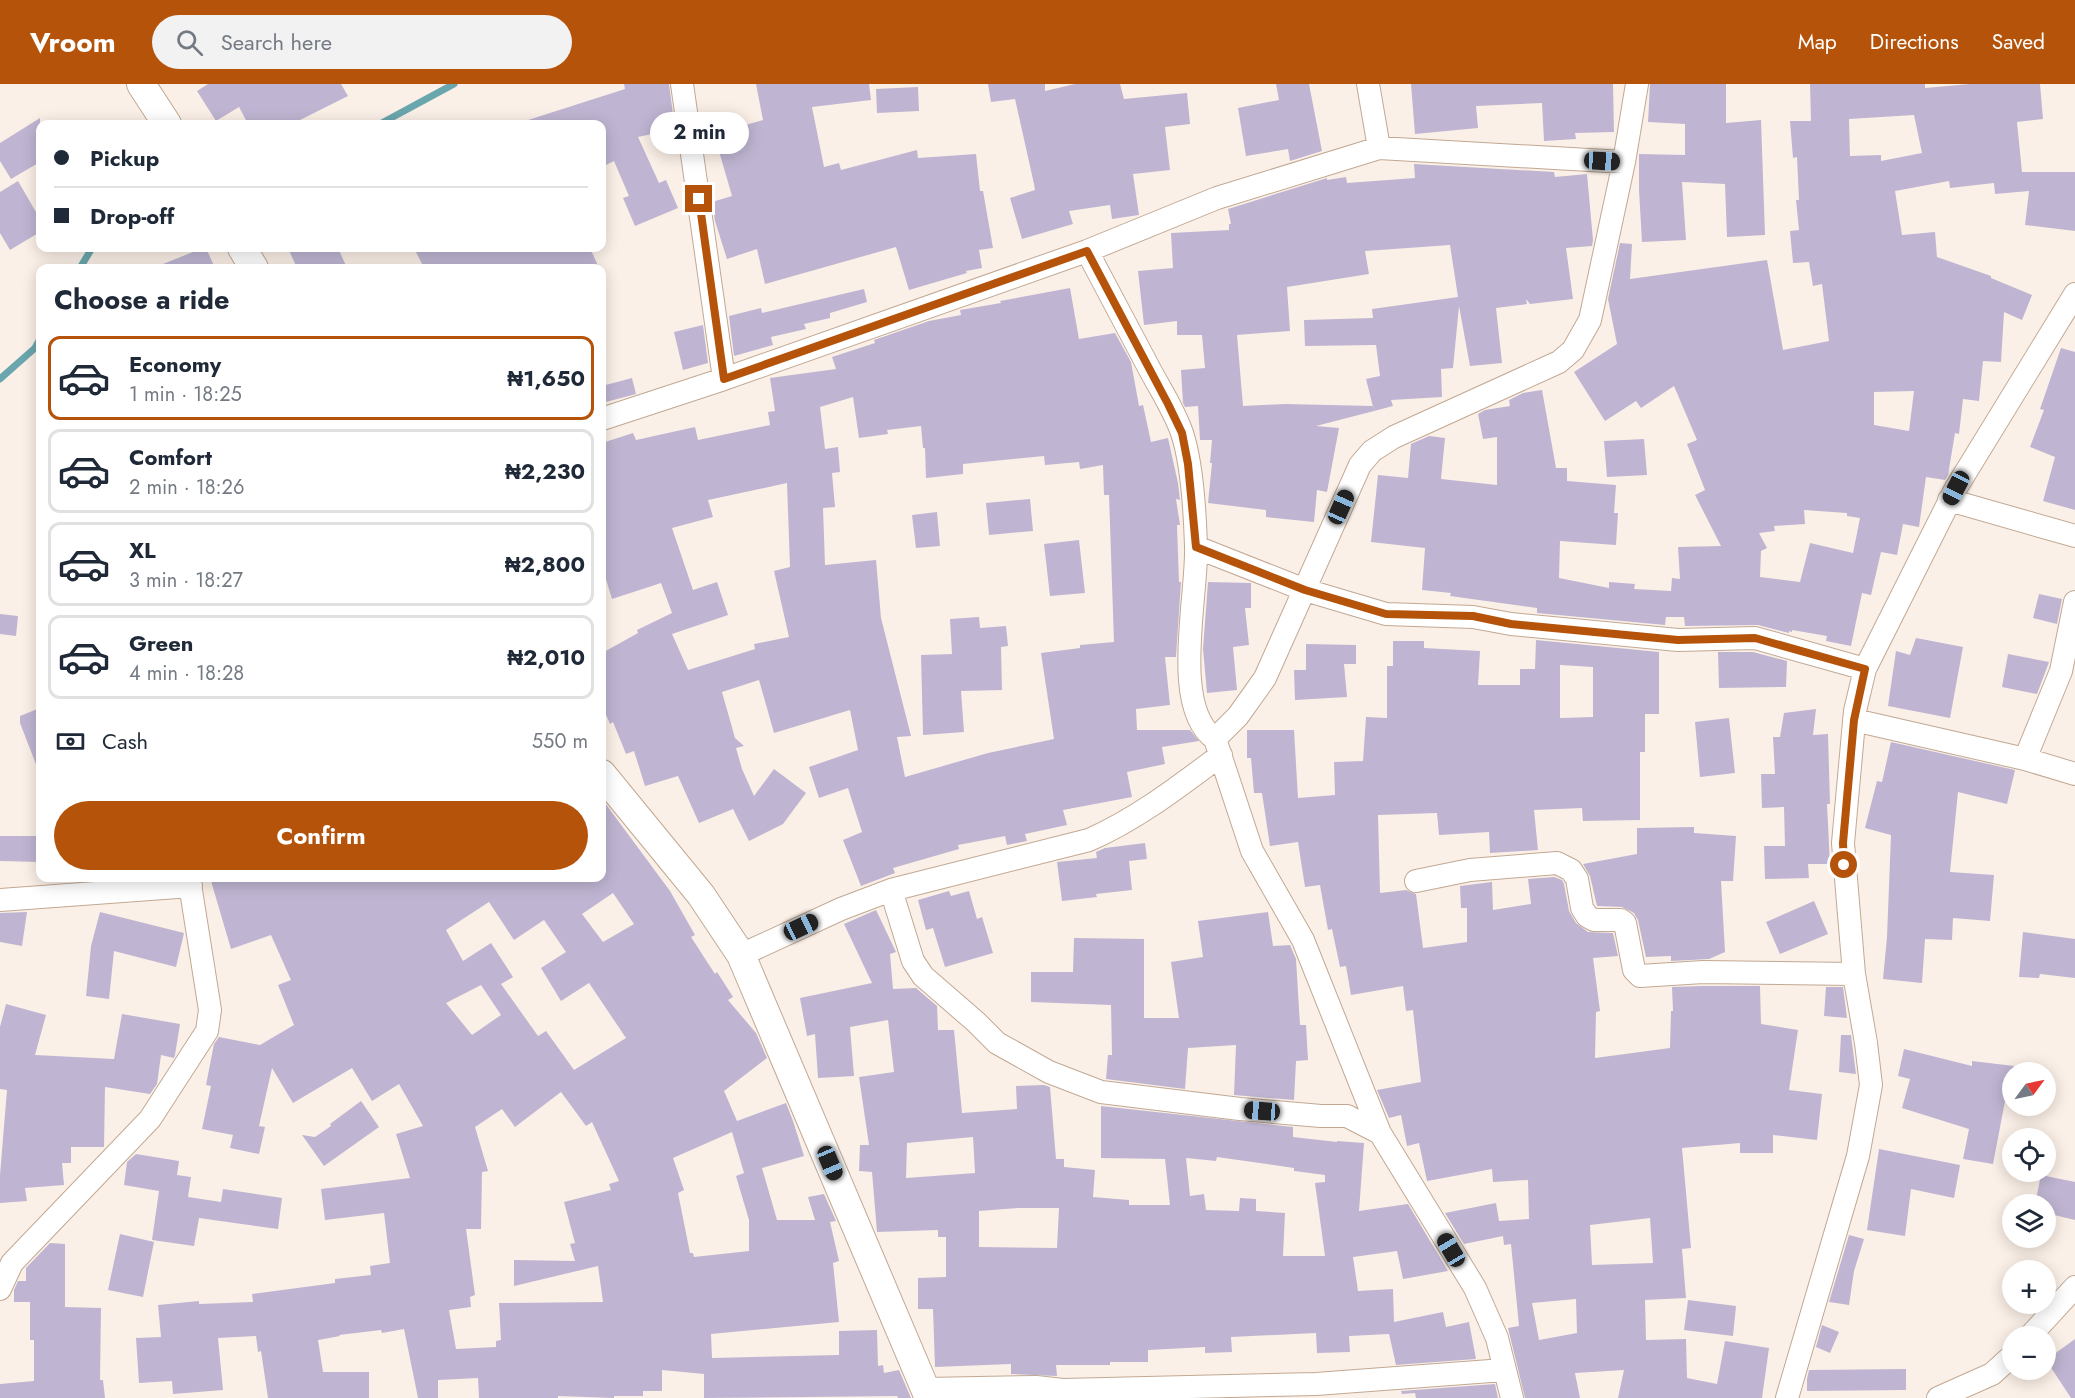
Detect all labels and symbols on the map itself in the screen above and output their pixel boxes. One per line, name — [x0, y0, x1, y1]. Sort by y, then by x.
callout: 2 min — [650, 112, 748, 154]
car — [1584, 151, 1620, 171]
route end — [685, 185, 712, 212]
car — [1940, 468, 1972, 508]
car — [1325, 487, 1357, 527]
route start — [1830, 851, 1857, 878]
car — [781, 911, 821, 943]
north arrow — [2002, 1062, 2056, 1116]
car — [1243, 1101, 1281, 1121]
car — [815, 1143, 845, 1183]
car — [1434, 1230, 1468, 1270]

